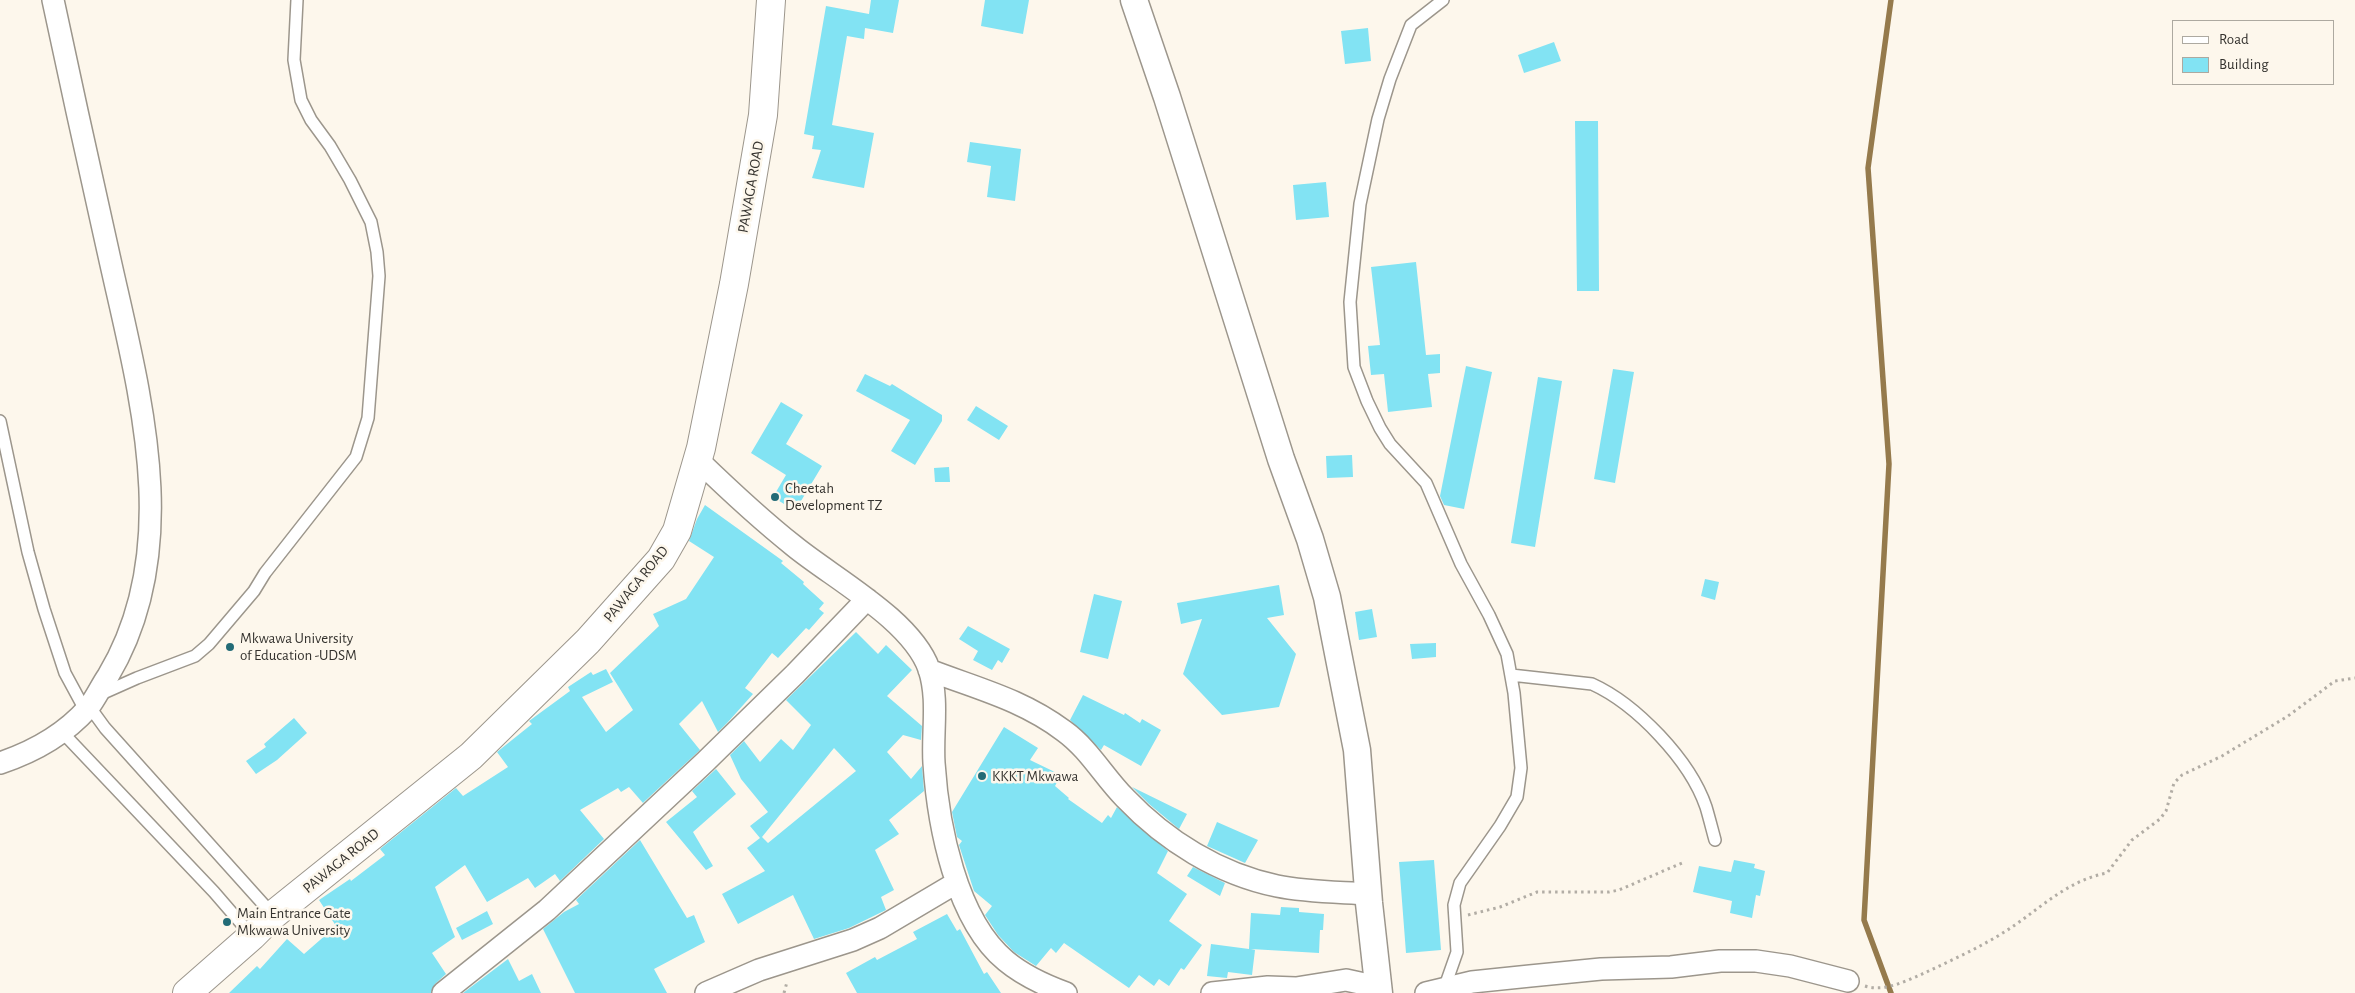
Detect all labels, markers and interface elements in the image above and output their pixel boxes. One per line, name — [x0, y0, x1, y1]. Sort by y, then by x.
legend — [2172, 20, 2335, 85]
text: Road — [2219, 32, 2249, 47]
text: Building — [2219, 57, 2269, 72]
street label: PAWAGA ROAD — [734, 140, 768, 234]
place label: Cheetah Development TZ — [785, 479, 882, 514]
marker: Cheetah Development TZ — [769, 491, 781, 503]
street label: PAWAGA ROAD — [600, 542, 672, 626]
place label: Mkwawa University of Education -UDSM — [240, 629, 357, 664]
marker: Mkwawa University of Education -UDSM — [224, 641, 236, 653]
place label: KKKT Mkwawa — [992, 767, 1078, 785]
marker: KKKT Mkwawa — [976, 770, 988, 782]
street label: PAWAGA ROAD — [299, 825, 383, 897]
place label: Main Entrance Gate Mkwawa University — [237, 904, 351, 939]
marker: Main Entrance Gate Mkwawa University — [221, 916, 233, 928]

